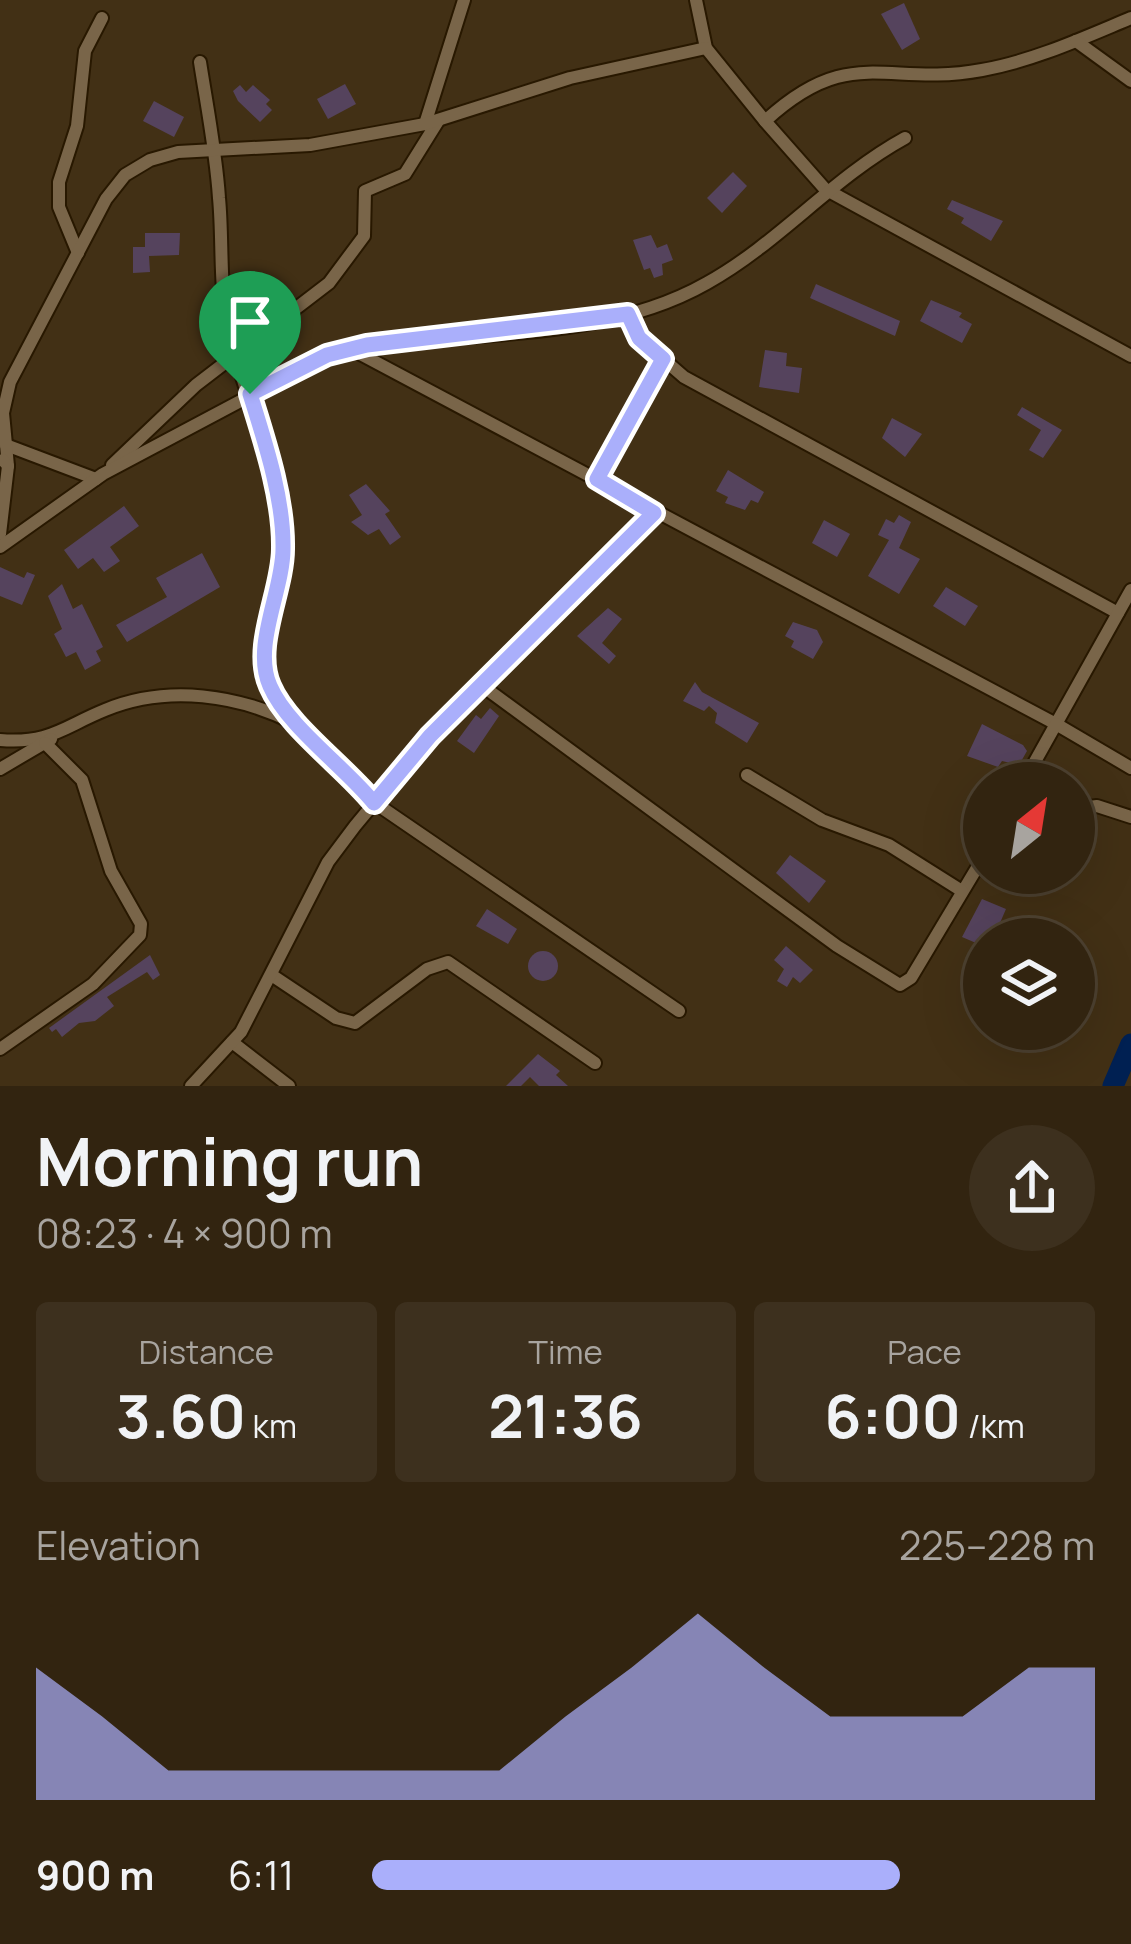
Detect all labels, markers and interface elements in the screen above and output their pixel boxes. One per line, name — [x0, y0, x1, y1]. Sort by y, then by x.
pin — [199, 271, 301, 394]
icon: arrive — [217, 289, 283, 355]
north arrow — [963, 762, 1095, 894]
map controls — [963, 762, 1095, 1050]
button: layers — [963, 918, 1095, 1050]
text: Morning run — [36, 1116, 423, 1206]
button: share — [969, 1125, 1095, 1251]
text: 08:23 · 4 × 900 m — [36, 1206, 333, 1260]
text: Distance — [139, 1329, 274, 1374]
text: Time — [528, 1329, 603, 1374]
text: Pace — [887, 1329, 962, 1374]
text: 3.60 — [116, 1374, 246, 1456]
text: 21:36 — [488, 1374, 643, 1456]
text: 6:00 — [824, 1374, 961, 1456]
text: km — [246, 1403, 297, 1448]
text: /km — [961, 1403, 1025, 1448]
text: Elevation — [36, 1518, 201, 1572]
text: 225–228 m — [899, 1518, 1095, 1572]
text: 900 m — [36, 1848, 154, 1902]
text: 6:11 — [228, 1848, 294, 1902]

